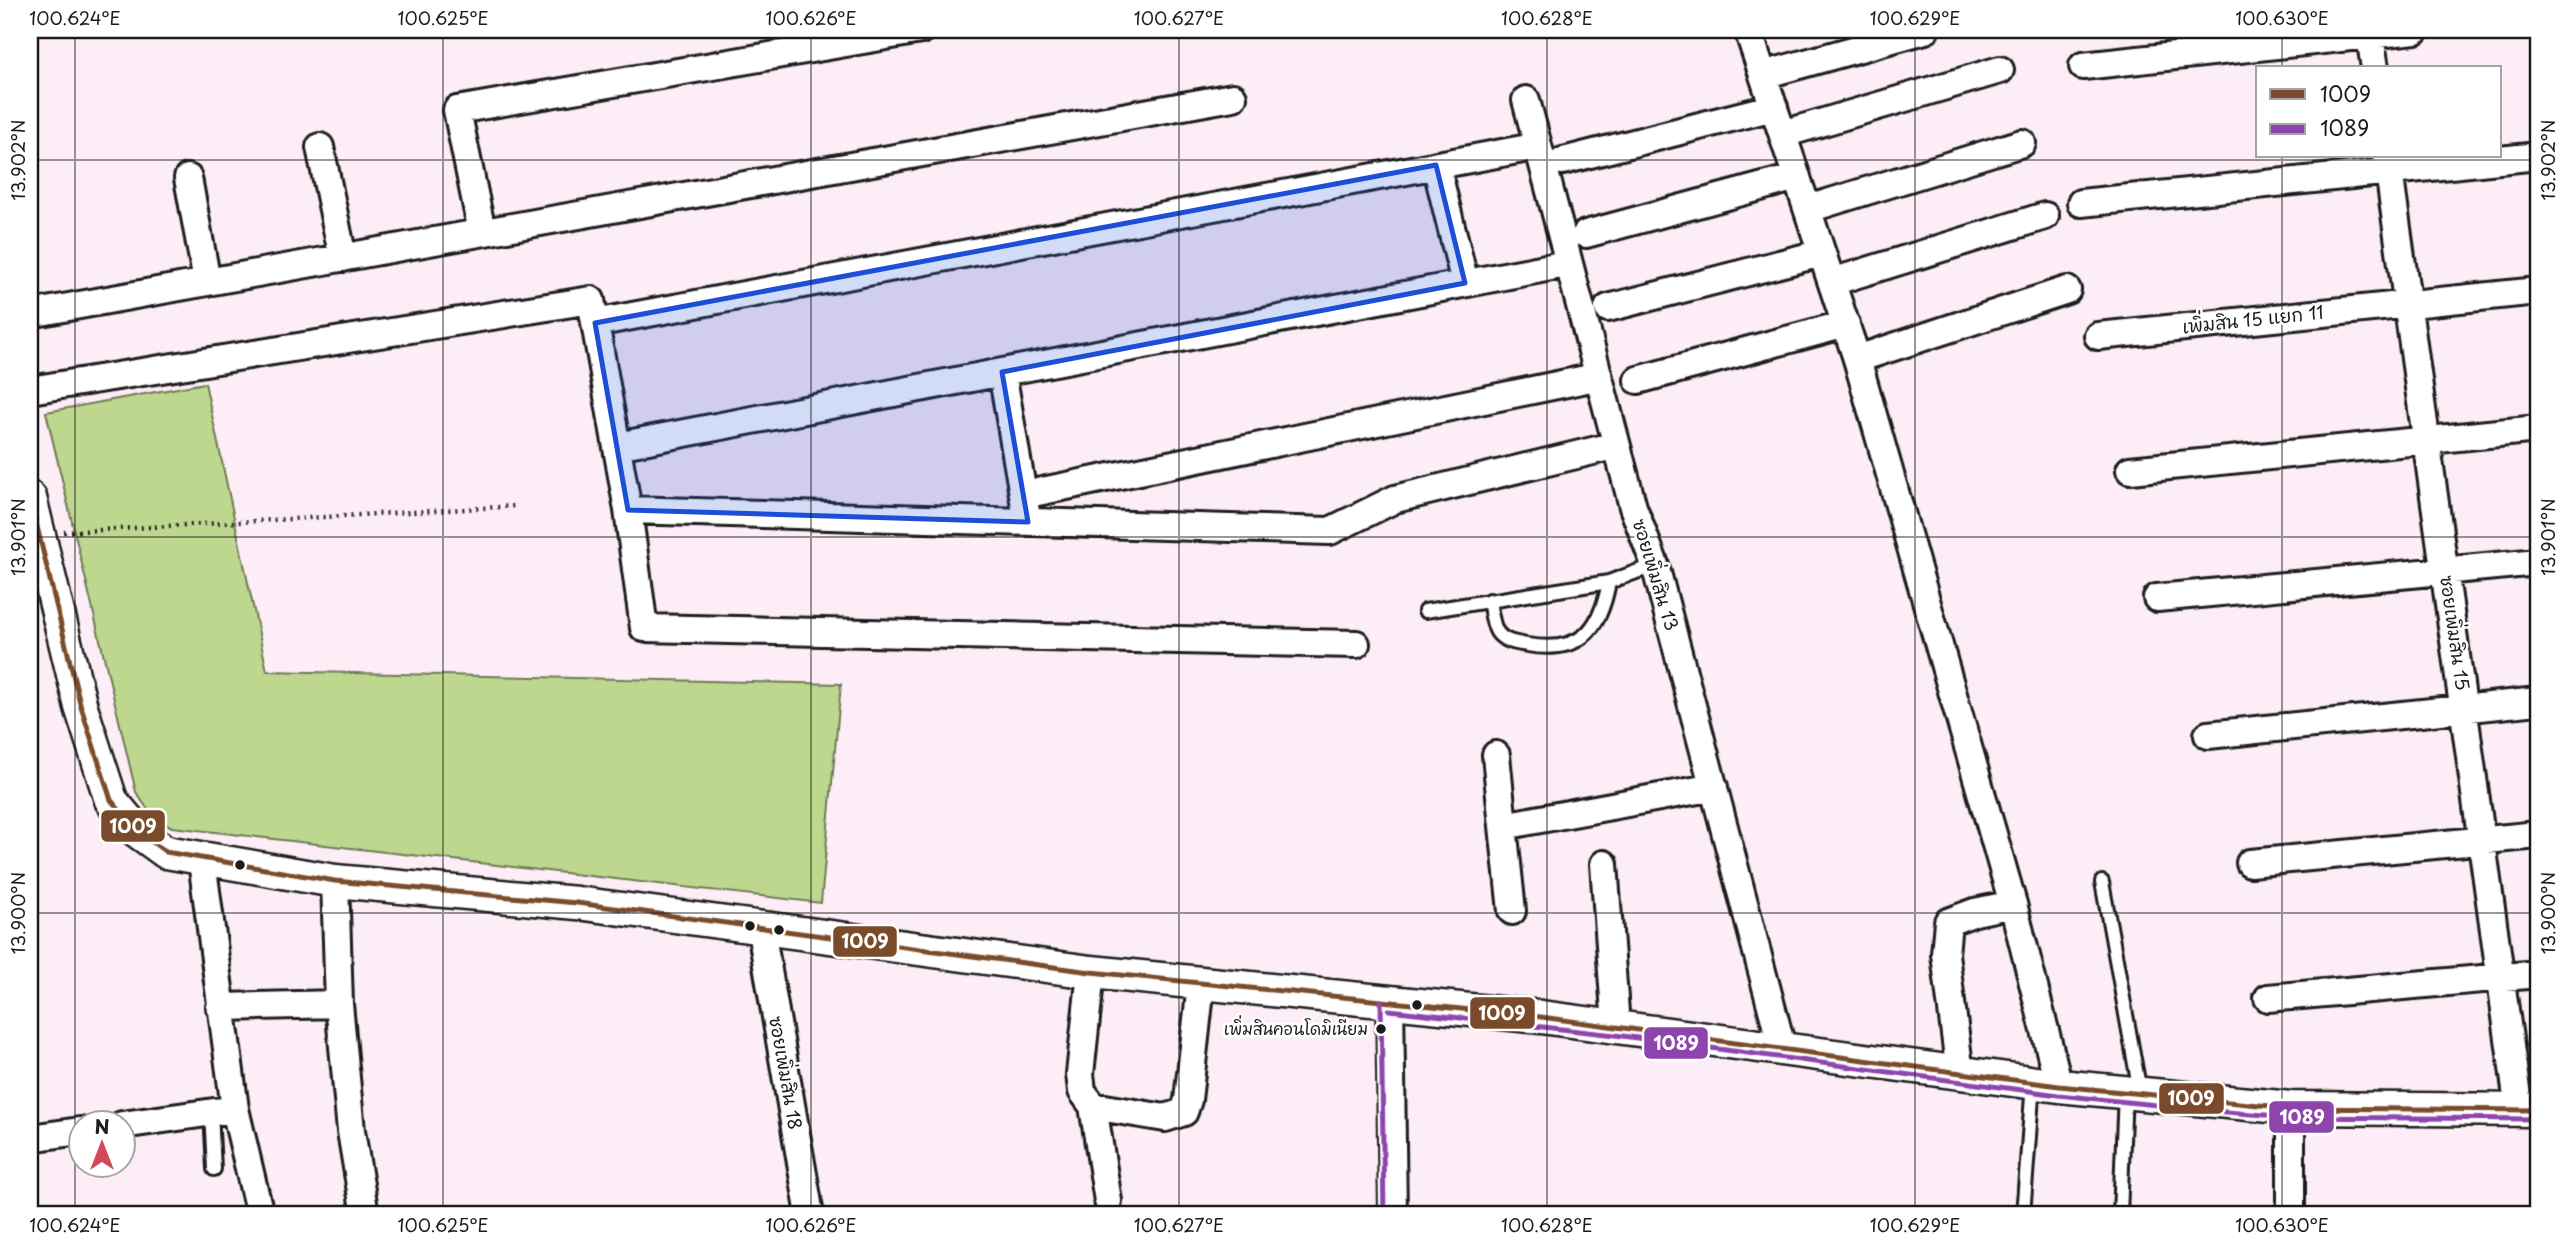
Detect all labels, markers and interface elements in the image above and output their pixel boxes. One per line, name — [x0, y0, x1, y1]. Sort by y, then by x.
text: 100.624°E — [29, 4, 121, 31]
text: 100.625°E — [397, 4, 489, 31]
text: 100.626°E — [765, 4, 857, 31]
text: 100.627°E — [1134, 4, 1224, 31]
text: 100.628°E — [1501, 4, 1593, 31]
text: 100.629°E — [1870, 4, 1960, 31]
text: 100.630°E — [2235, 4, 2329, 31]
legend — [2256, 66, 2502, 158]
text: 1009 — [2320, 77, 2371, 109]
text: 1089 — [2320, 111, 2369, 143]
text: 13.902°N — [4, 119, 31, 201]
text: 13.902°N — [2534, 119, 2561, 201]
street label: เพิ่มสิน 15 แยก 11 — [2181, 295, 2325, 339]
text: 13.901°N — [4, 498, 31, 576]
text: 13.901°N — [2534, 498, 2561, 576]
street label: ซอยเพิ่มสิน 13 — [1627, 515, 1688, 634]
street label: ซอยเพิ่มสิน 15 — [2434, 573, 2479, 692]
line badge: 1009 — [100, 809, 166, 843]
text: 1009 — [109, 811, 157, 839]
unlabelled marker — [233, 858, 247, 872]
text: 13.900°N — [4, 872, 31, 954]
text: 13.900°N — [2534, 872, 2561, 954]
unlabelled marker — [743, 919, 757, 933]
unlabelled marker — [772, 923, 786, 937]
line badge: 1009 — [832, 925, 898, 958]
text: 1009 — [841, 926, 889, 954]
line badge: 1009 — [1469, 996, 1536, 1030]
unlabelled marker — [1410, 998, 1424, 1012]
text: 1009 — [1478, 998, 1526, 1026]
street label: ซอยเพิ่มสิน 18 — [763, 1013, 812, 1132]
place label: เพิ่มสินคอนโดมิเนียม — [1224, 1015, 1368, 1040]
marker: เพิ่มสินคอนโดมิเนียม — [1374, 1022, 1388, 1036]
line badge: 1089 — [1643, 1026, 1709, 1060]
text: 1089 — [1653, 1028, 1699, 1056]
line badge: 1009 — [2158, 1082, 2225, 1115]
text: 1009 — [2167, 1083, 2215, 1111]
line badge: 1089 — [2268, 1100, 2335, 1134]
text: 1089 — [2279, 1102, 2325, 1130]
north arrow — [66, 1108, 136, 1178]
text: N — [94, 1112, 110, 1140]
text: 100.624°E — [29, 1211, 121, 1238]
text: 100.625°E — [397, 1211, 489, 1238]
text: 100.626°E — [765, 1211, 857, 1238]
text: 100.627°E — [1134, 1211, 1224, 1238]
text: 100.628°E — [1501, 1211, 1593, 1238]
text: 100.629°E — [1870, 1211, 1960, 1238]
text: 100.630°E — [2235, 1211, 2329, 1238]

